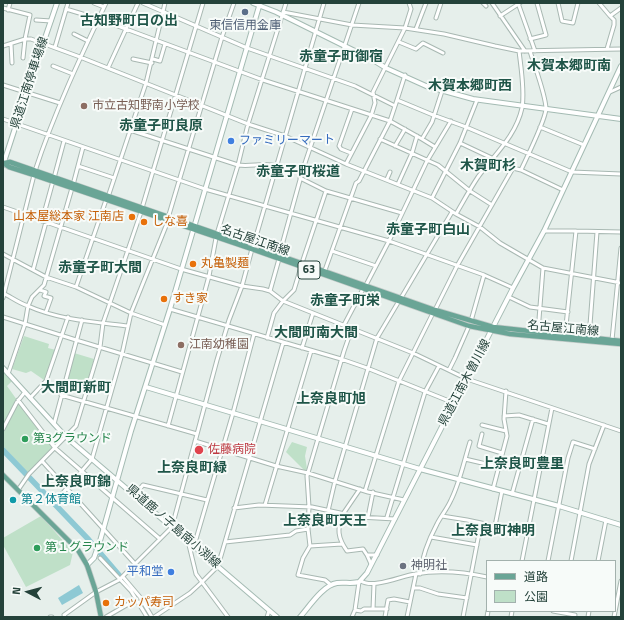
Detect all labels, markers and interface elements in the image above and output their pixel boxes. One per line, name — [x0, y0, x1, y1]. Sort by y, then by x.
marker: 東信信用金庫 — [240, 7, 250, 17]
district label: 古知野町日の出 — [80, 14, 178, 30]
place label: 東信信用金庫 — [209, 19, 281, 33]
street label: 県道江南停車場線 — [8, 35, 52, 131]
district label: 赤童子町御宿 — [299, 50, 383, 66]
district label: 木賀本郷町南 — [527, 59, 611, 75]
district label: 木賀本郷町西 — [428, 79, 512, 95]
place label: 市立古知野南小学校 — [92, 99, 200, 113]
marker: 市立古知野南小学校 — [79, 101, 89, 111]
district label: 赤童子町良原 — [119, 119, 203, 135]
place label: ファミリーマート — [239, 134, 335, 148]
marker: ファミリーマート — [226, 136, 236, 146]
district label: 木賀町杉 — [460, 159, 516, 175]
district label: 赤童子町桜道 — [256, 165, 340, 181]
place label: 山本屋総本家 江南店 — [13, 210, 124, 224]
marker: 山本屋総本家 江南店 — [127, 212, 137, 222]
place label: しな喜 — [152, 215, 188, 229]
marker: しな喜 — [139, 217, 149, 227]
street label: 名古屋江南線 — [219, 222, 291, 260]
district label: 赤童子町白山 — [386, 223, 470, 239]
place label: 丸亀製麺 — [201, 257, 249, 271]
marker: 丸亀製麺 — [188, 259, 198, 269]
district label: 赤童子町大間 — [58, 261, 142, 277]
road number: 63 — [298, 261, 320, 279]
place label: すき家 — [172, 292, 208, 306]
marker: すき家 — [159, 294, 169, 304]
district label: 赤童子町栄 — [310, 294, 380, 310]
street label: 名古屋江南線 — [527, 319, 599, 339]
district label: 大間町南大間 — [274, 326, 358, 342]
street label: 県道江南木曽川線 — [436, 337, 494, 429]
place label: 江南幼稚園 — [189, 338, 249, 352]
marker: 江南幼稚園 — [176, 340, 186, 350]
district label: 大間町新町 — [41, 381, 111, 397]
district label: 上奈良町旭 — [296, 392, 366, 408]
place label: 第3グラウンド — [33, 432, 112, 446]
marker: 第3グラウンド — [20, 434, 30, 444]
place label: 佐藤病院 — [208, 443, 256, 457]
marker: 佐藤病院 — [193, 444, 205, 456]
district label: 上奈良町豊里 — [480, 457, 564, 473]
district label: 上奈良町緑 — [157, 461, 227, 477]
district label: 上奈良町錦 — [41, 475, 111, 491]
street label: 県道鹿ノ子島南小渕線 — [123, 482, 223, 572]
place label: 第２体育館 — [21, 493, 81, 507]
marker: 第２体育館 — [8, 495, 18, 505]
district label: 上奈良町天王 — [283, 514, 367, 530]
district label: 上奈良町神明 — [451, 524, 535, 540]
place label: 第１グラウンド — [45, 541, 129, 555]
marker: 第１グラウンド — [32, 543, 42, 553]
place label: 神明社 — [411, 559, 447, 573]
legend — [486, 560, 616, 612]
marker: 神明社 — [398, 561, 408, 571]
place label: 平和堂 — [127, 565, 163, 579]
marker: 平和堂 — [166, 567, 176, 577]
text: 道路 — [524, 567, 548, 586]
north arrow — [8, 572, 48, 612]
text: N — [8, 586, 24, 595]
text: 公園 — [524, 587, 548, 606]
place label: カッパ寿司 — [114, 596, 174, 610]
marker: カッパ寿司 — [101, 598, 111, 608]

